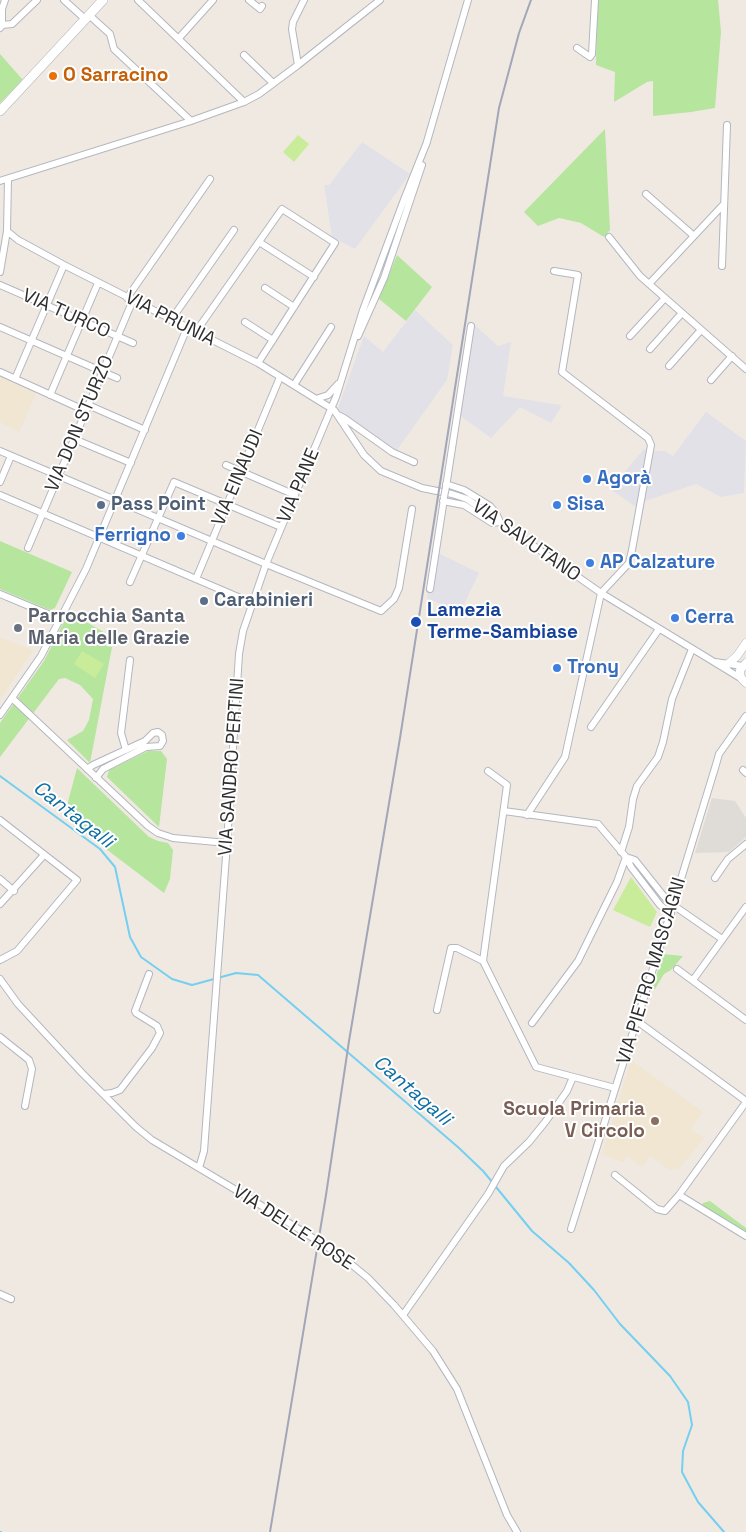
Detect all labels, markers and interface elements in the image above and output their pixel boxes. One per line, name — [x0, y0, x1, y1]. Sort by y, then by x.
place label: O Sarracino — [63, 65, 168, 87]
marker: O Sarracino — [47, 70, 59, 82]
street label: VIA TURCO — [18, 284, 114, 344]
street label: VIA PRUNIA — [121, 286, 219, 352]
street label: VIA DON STURZO — [41, 352, 119, 496]
street label: VIA EINAUDI — [207, 426, 269, 530]
street label: VIA PANE — [273, 445, 325, 527]
place label: Agorà — [597, 468, 651, 490]
marker: Agorà — [581, 473, 593, 485]
place label: Pass Point — [111, 494, 206, 516]
place label: Sisa — [567, 494, 604, 516]
street label: VIA SAVUTANO — [467, 495, 585, 587]
marker: Pass Point — [95, 499, 107, 511]
marker: Sisa — [551, 499, 563, 511]
place label: Ferrigno — [94, 525, 171, 547]
marker: Ferrigno — [175, 530, 187, 542]
place label: AP Calzature — [600, 552, 715, 574]
marker: AP Calzature — [584, 557, 596, 569]
place label: Carabinieri — [214, 590, 313, 612]
marker: Carabinieri — [198, 595, 210, 607]
place label: Lamezia Terme-Sambiase — [427, 600, 578, 644]
place label: Parrocchia Santa Maria delle Grazie — [28, 606, 190, 650]
place label: Cerra — [685, 607, 734, 629]
marker: Cerra — [669, 612, 681, 624]
marker: Lamezia Terme-Sambiase — [409, 615, 423, 629]
marker: Parrocchia Santa Maria delle Grazie — [12, 622, 24, 634]
place label: Trony — [567, 657, 619, 679]
marker: Trony — [551, 662, 563, 674]
street label: VIA SANDRO PERTINI — [214, 677, 250, 857]
water label: Cantagalli — [28, 776, 118, 854]
street label: VIA PIETRO MASCAGNI — [613, 875, 691, 1067]
water label: Cantagalli — [368, 1051, 456, 1131]
place label: Scuola Primaria V Circolo — [503, 1099, 645, 1143]
marker: Scuola Primaria V Circolo — [649, 1115, 661, 1127]
street label: VIA DELLE ROSE — [228, 1180, 358, 1276]

